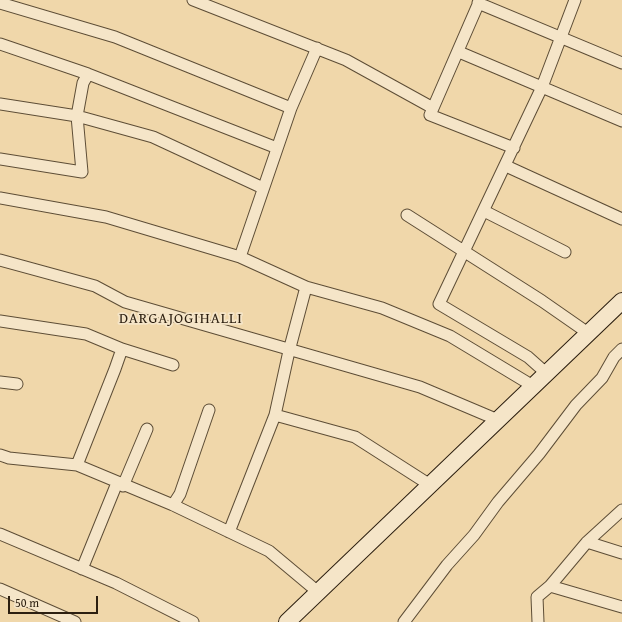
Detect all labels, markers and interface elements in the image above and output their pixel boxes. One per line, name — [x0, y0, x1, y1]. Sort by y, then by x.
district label: DARGAJOGIHALLI — [119, 310, 243, 328]
scale bar — [10, 588, 100, 614]
text: 50 m — [15, 594, 39, 611]

